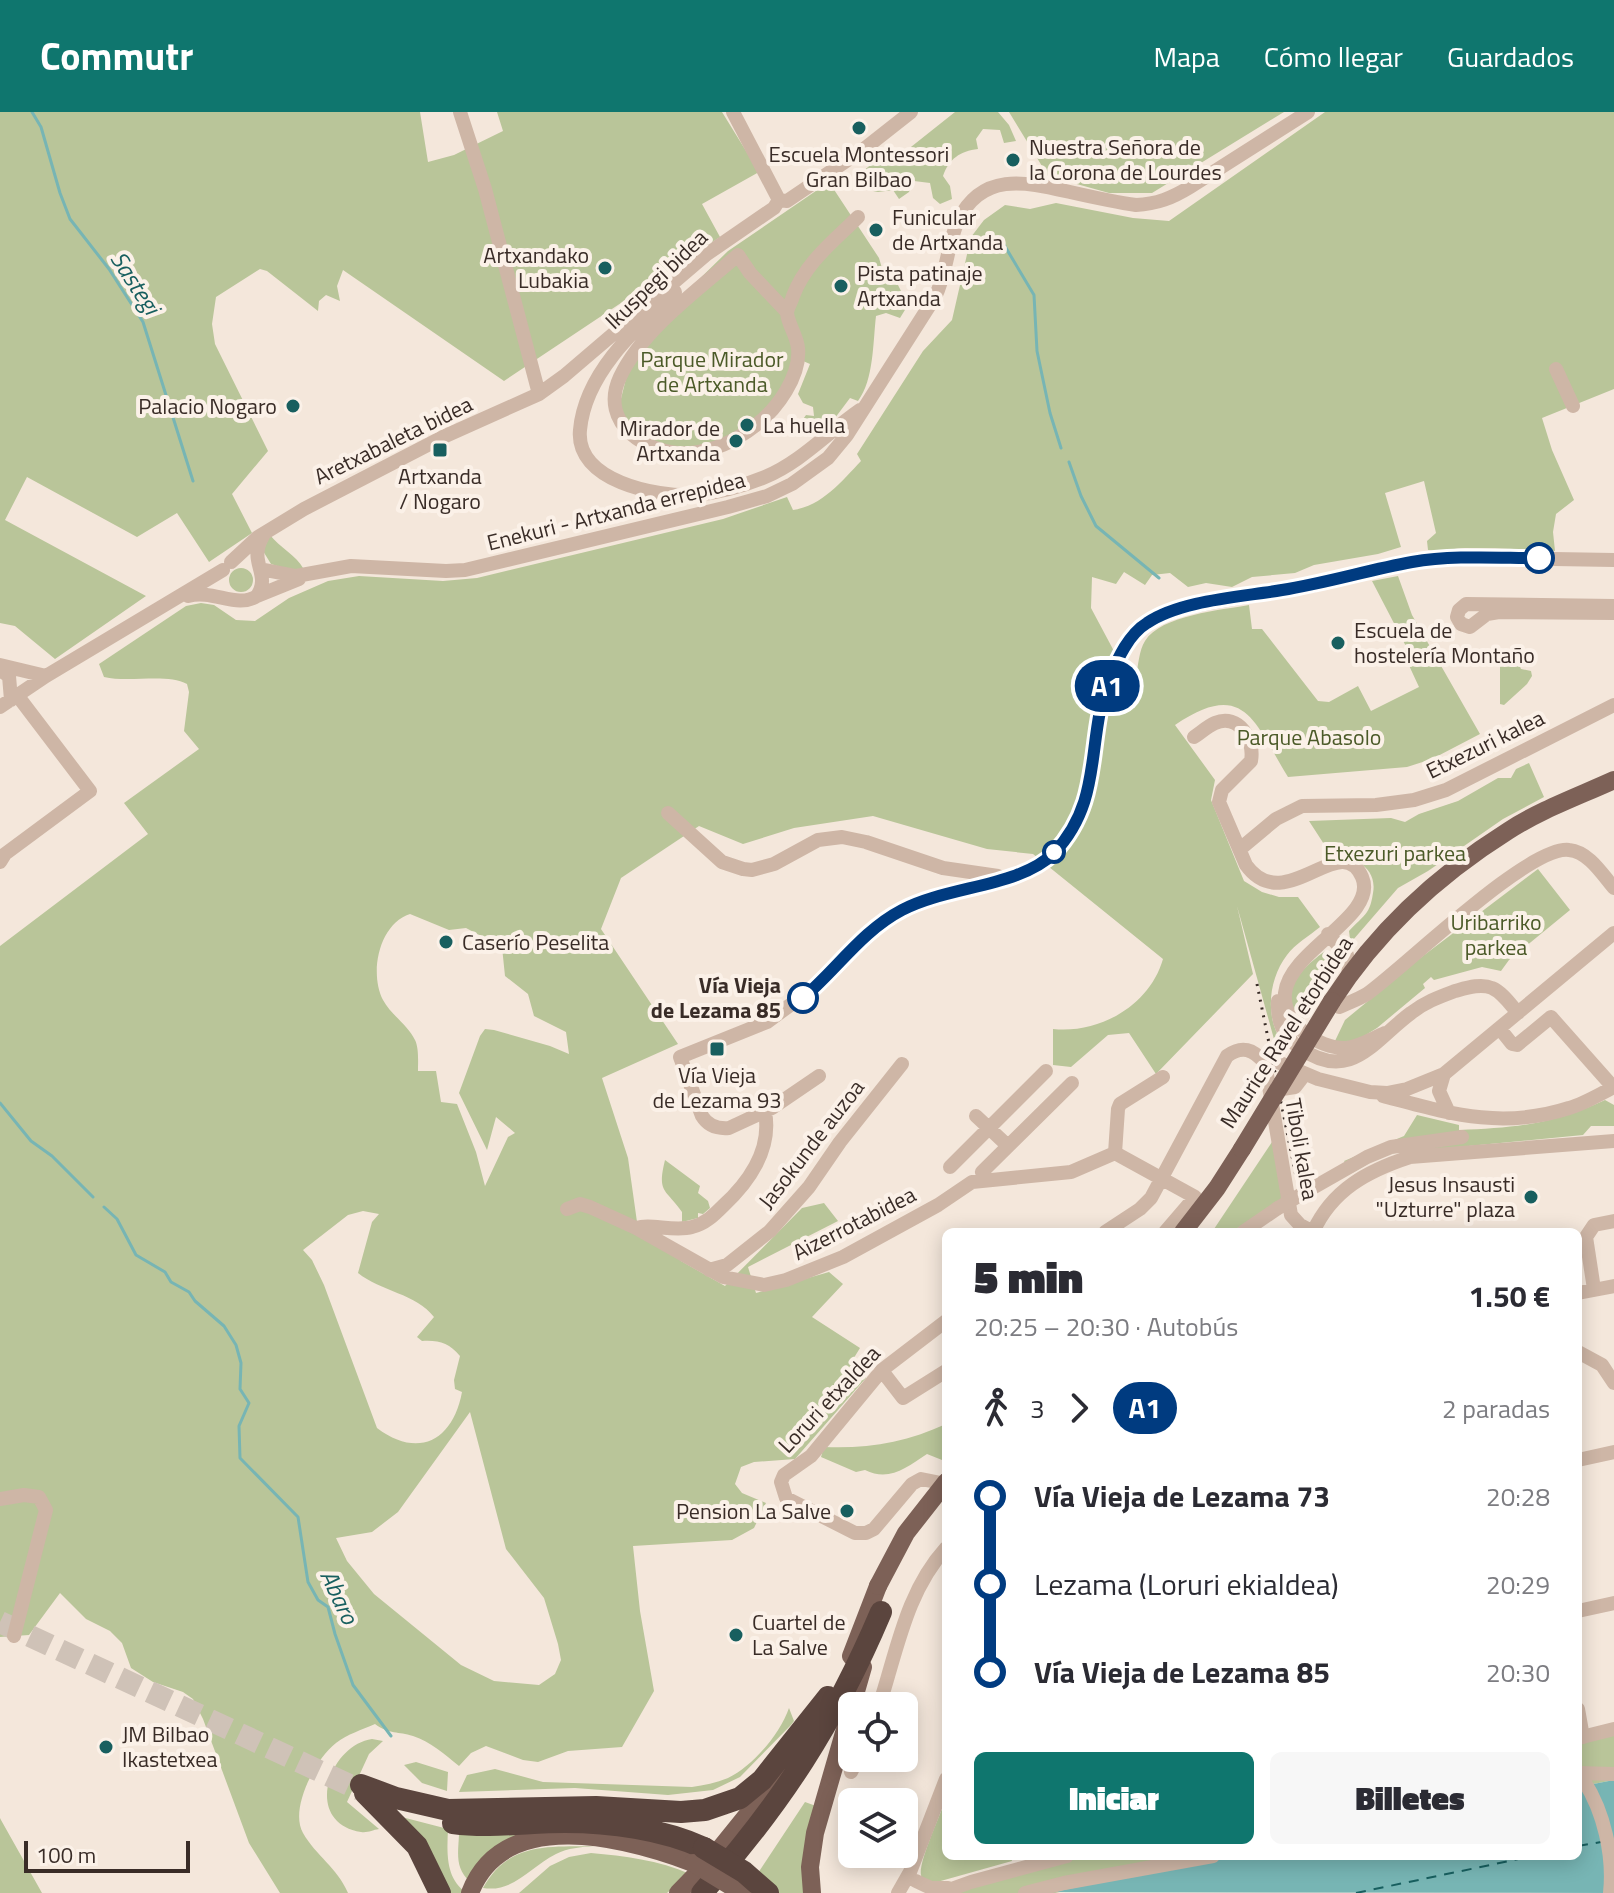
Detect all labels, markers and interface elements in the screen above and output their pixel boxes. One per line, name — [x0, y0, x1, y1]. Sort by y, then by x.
text: Commutr — [40, 27, 193, 85]
text: Mapa — [1153, 35, 1220, 78]
text: Cómo llegar — [1264, 35, 1403, 78]
text: Guardados — [1447, 35, 1574, 78]
marker: Escuela Montessori Gran Bilbao — [850, 119, 868, 137]
place label: Nuestra Señora de la Corona de Lourdes — [1029, 130, 1222, 189]
place label: Escuela Montessori Gran Bilbao — [769, 137, 949, 196]
marker: Nuestra Señora de la Corona de Lourdes — [1004, 151, 1022, 169]
place label: Funicular de Artxanda — [892, 200, 1003, 259]
street label: Ikuspegi bidea — [597, 221, 715, 337]
marker: Funicular de Artxanda — [867, 221, 885, 239]
place label: Artxandako Lubakia — [483, 238, 589, 297]
water label: Sastegi — [102, 244, 171, 324]
place label: Pista patinaje Artxanda — [857, 256, 983, 315]
marker: Artxandako Lubakia — [596, 259, 614, 277]
marker: Pista patinaje Artxanda — [832, 277, 850, 295]
park label: Parque Mirador de Artxanda — [640, 342, 784, 401]
street label: Aretxabaleta bidea — [308, 387, 478, 493]
place label: Palacio Nogaro — [138, 389, 277, 423]
marker: Palacio Nogaro — [284, 397, 302, 415]
place label: La huella — [763, 408, 845, 442]
place label: Mirador de Artxanda — [620, 411, 720, 470]
marker: La huella — [738, 416, 756, 434]
marker: Mirador de Artxanda — [727, 432, 745, 450]
marker: Artxanda / Nogaro — [431, 441, 449, 459]
place label: Artxanda / Nogaro — [398, 459, 482, 518]
street label: Enekuri - Artxanda errepidea — [483, 462, 749, 560]
unlabelled marker — [1524, 543, 1554, 573]
place label: Escuela de hostelería Montaño — [1354, 613, 1535, 672]
marker: Escuela de hostelería Montaño — [1329, 634, 1347, 652]
line badge: A1 — [1071, 660, 1143, 712]
text: A1 — [1091, 664, 1123, 707]
street label: Etxezuri kalea — [1420, 701, 1550, 787]
park label: Parque Abasolo — [1237, 720, 1381, 754]
park label: Etxezuri parkea — [1324, 836, 1466, 870]
unlabelled marker — [1043, 841, 1065, 863]
park label: Uribarriko parkea — [1450, 905, 1542, 964]
place label: Caserío Peselita — [462, 925, 609, 959]
street label: Maurice Ravel etorbidea — [1211, 929, 1361, 1135]
marker: Caserío Peselita — [437, 933, 455, 951]
place label: Vía Vieja de Lezama 85 — [651, 968, 781, 1027]
marker: Vía Vieja de Lezama 85 — [788, 983, 818, 1013]
marker: Vía Vieja de Lezama 93 — [708, 1040, 726, 1058]
place label: Vía Vieja de Lezama 93 — [652, 1058, 782, 1117]
street label: Jasokunde auzoa — [750, 1072, 872, 1216]
street label: Tiboli kalea — [1276, 1095, 1328, 1203]
place label: Jesus Insausti "Uzturre" plaza — [1376, 1167, 1515, 1226]
street label: Aizerrotabidea — [786, 1177, 922, 1269]
marker: Jesus Insausti "Uzturre" plaza — [1522, 1188, 1540, 1206]
text: 5 min — [974, 1243, 1083, 1310]
text: 1.50 € — [1469, 1273, 1550, 1319]
text: 20:25 – 20:30 · Autobús — [974, 1307, 1238, 1346]
street label: Loruri etxaldea — [770, 1337, 888, 1461]
icon: walk — [974, 1386, 1018, 1430]
icon: forward — [1057, 1386, 1101, 1430]
text: A1 — [1129, 1386, 1161, 1429]
text: 3 — [1030, 1389, 1045, 1428]
text: 2 paradas — [1442, 1389, 1550, 1428]
text: Vía Vieja de Lezama 73 — [1034, 1473, 1330, 1519]
text: 20:28 — [1486, 1477, 1550, 1516]
place label: Pension La Salve — [676, 1494, 831, 1528]
marker: Pension La Salve — [838, 1502, 856, 1520]
text: Lezama (Loruri ekialdea) — [1034, 1561, 1339, 1607]
water label: Abaro — [312, 1563, 369, 1631]
text: 20:29 — [1486, 1565, 1550, 1604]
place label: Cuartel de La Salve — [752, 1605, 846, 1664]
marker: Cuartel de La Salve — [727, 1626, 745, 1644]
text: Vía Vieja de Lezama 85 — [1034, 1649, 1330, 1695]
text: 20:30 — [1486, 1653, 1550, 1692]
map controls — [838, 1692, 918, 1868]
button: locate — [838, 1692, 918, 1772]
place label: JM Bilbao Ikastetxea — [122, 1717, 217, 1776]
marker: JM Bilbao Ikastetxea — [97, 1738, 115, 1756]
button: Iniciar — [974, 1752, 1254, 1844]
button: Billetes — [1270, 1752, 1550, 1844]
button: layers — [838, 1788, 918, 1868]
scale bar — [24, 1837, 190, 1873]
text: 100 m — [36, 1838, 96, 1872]

